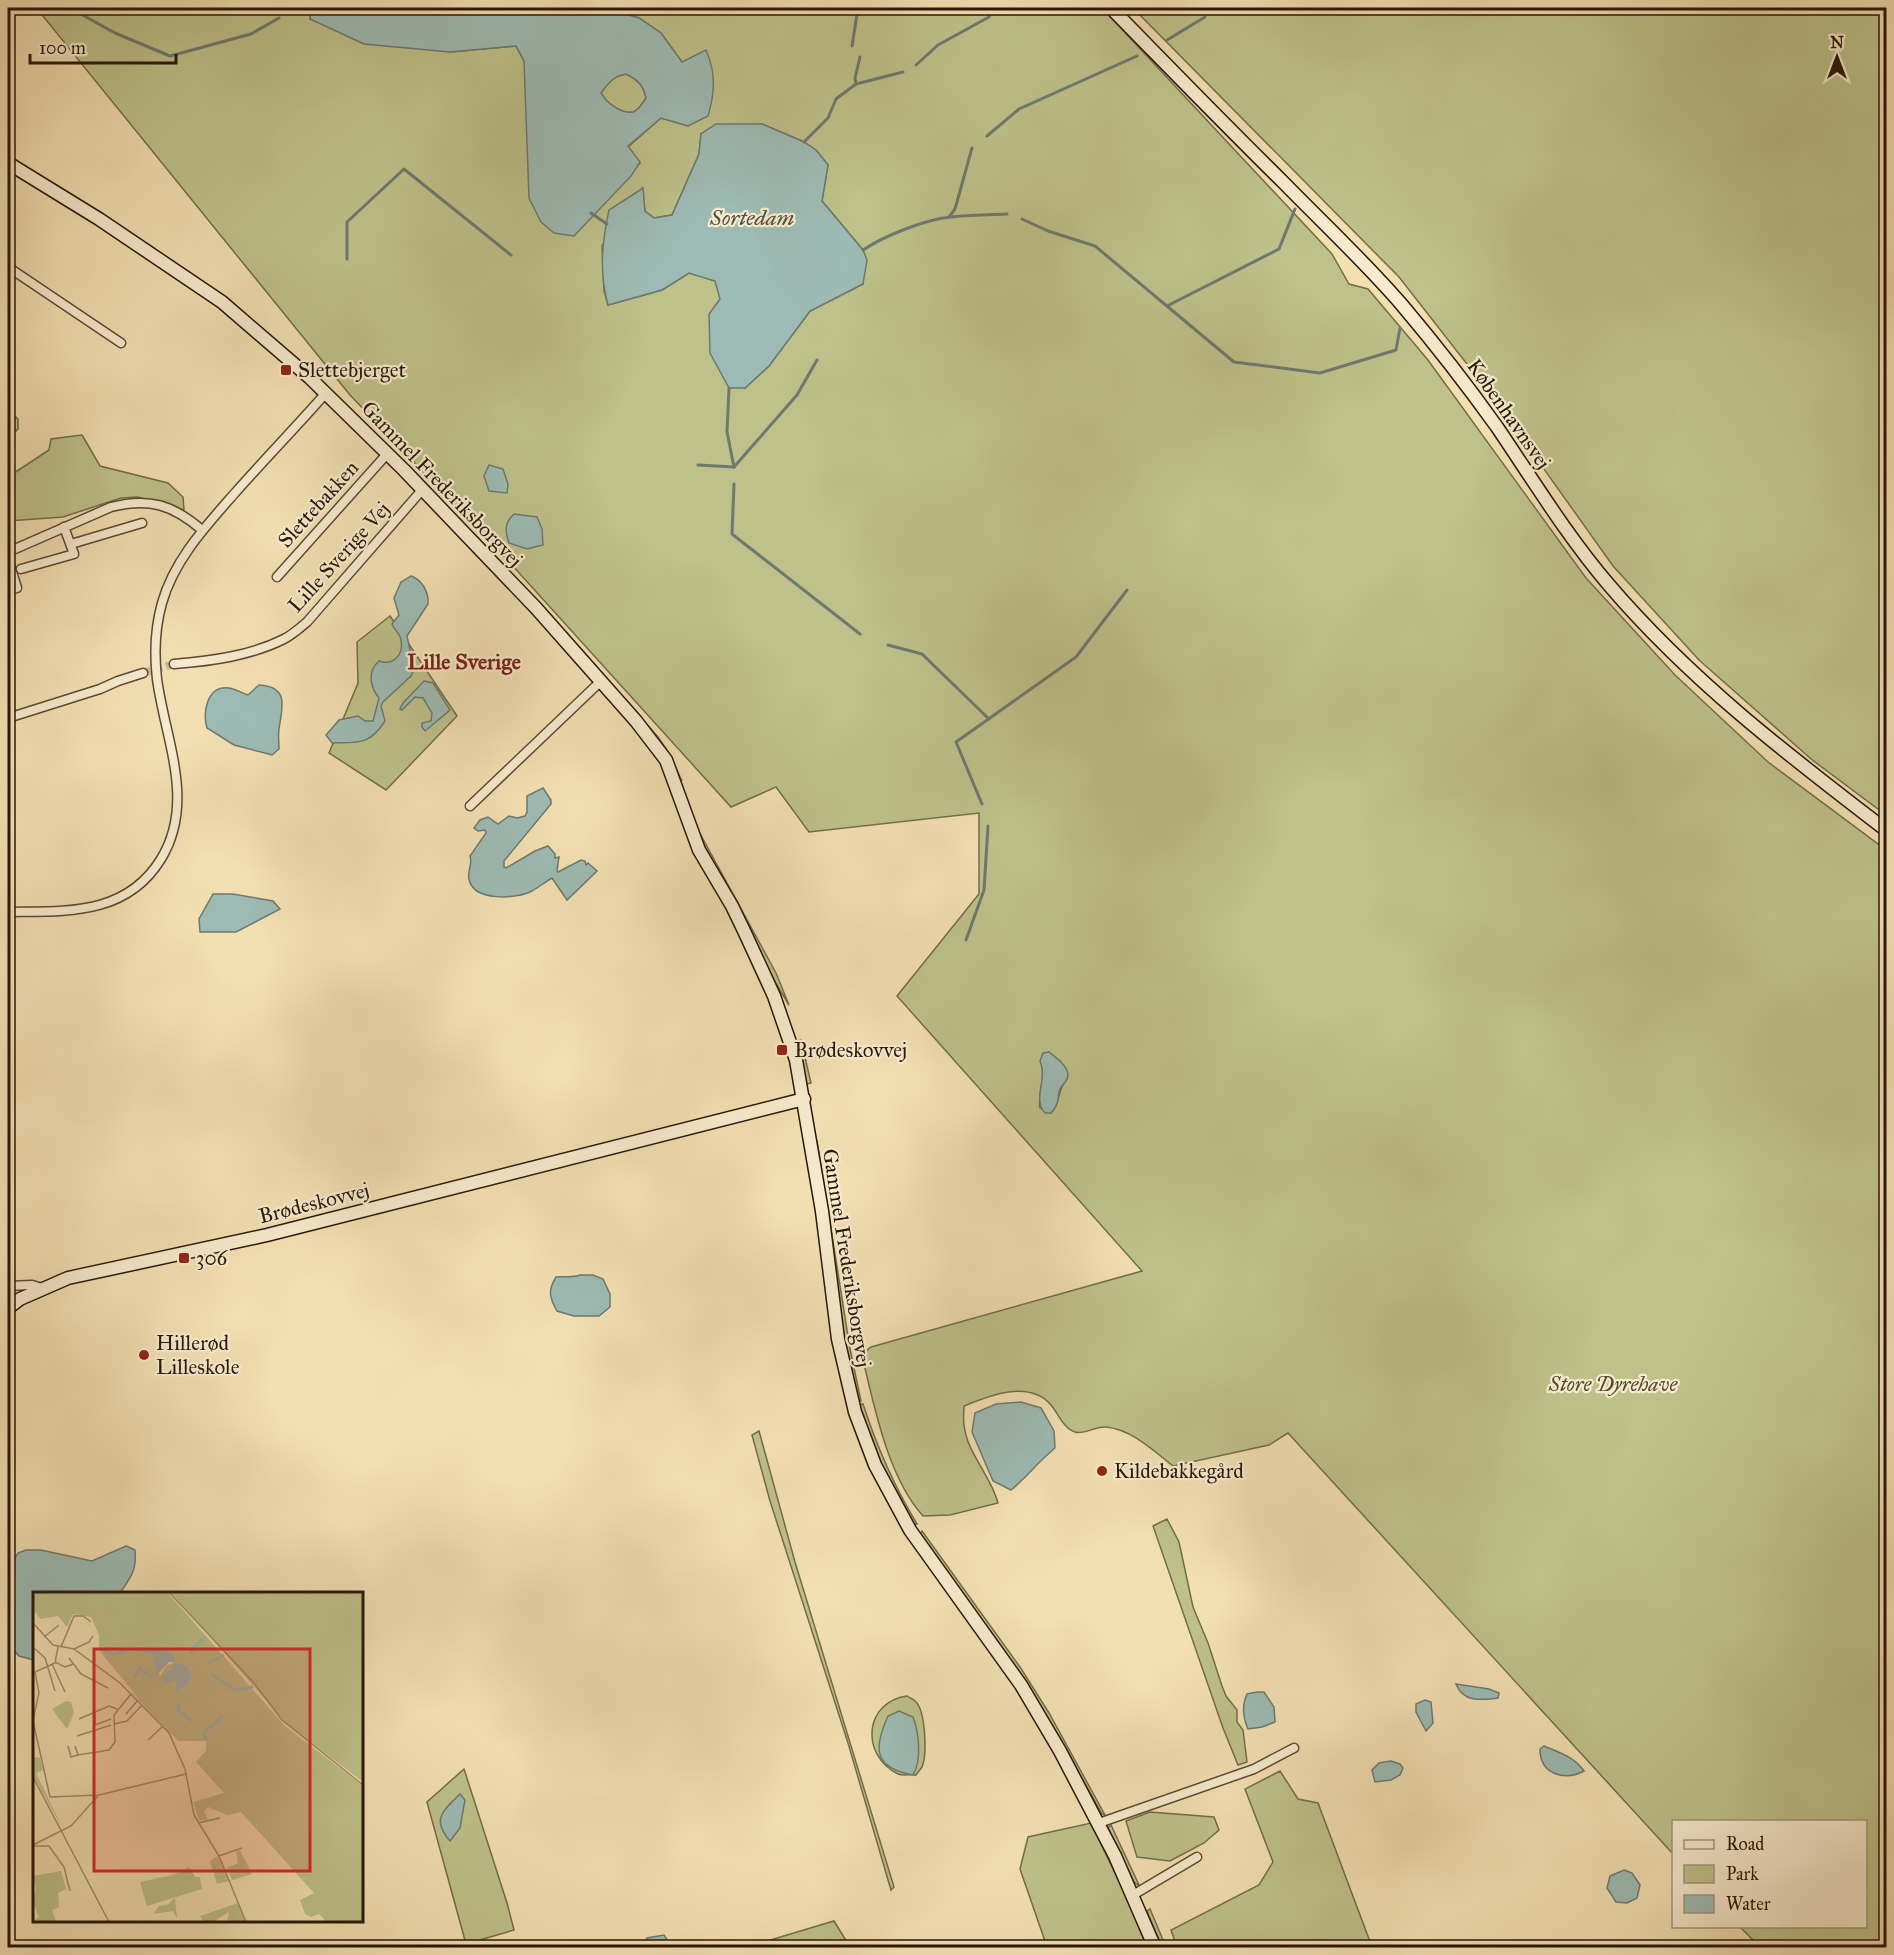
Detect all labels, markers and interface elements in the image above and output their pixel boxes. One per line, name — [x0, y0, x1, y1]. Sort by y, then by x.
scale bar — [30, 27, 176, 65]
north arrow — [1807, 27, 1867, 87]
text: N — [1830, 33, 1844, 52]
text: 100 m — [39, 37, 86, 59]
water label: Sortedam — [709, 204, 794, 231]
street label: Københavnsvej — [1461, 354, 1557, 474]
place label: Slettebjerget — [298, 357, 407, 383]
marker: Slettebjerget — [279, 363, 293, 377]
street label: Gammel Frederiksborgvej — [356, 395, 528, 573]
street label: Slettebakken — [272, 455, 364, 553]
street label: Lille Sverige Vej — [283, 496, 395, 618]
district label: Lille Sverige — [407, 648, 521, 675]
place label: Brødeskovvej — [794, 1037, 907, 1063]
marker: Brødeskovvej — [775, 1043, 789, 1057]
street label: Gammel Frederiksborgvej — [817, 1147, 877, 1369]
street label: Brødeskovvej — [256, 1177, 372, 1229]
place label: 306 — [196, 1245, 229, 1271]
marker: 306 — [177, 1251, 191, 1265]
place label: Hillerød Lilleskole — [156, 1330, 240, 1380]
marker: Hillerød Lilleskole — [137, 1348, 151, 1362]
park label: Store Dyrehave — [1548, 1371, 1678, 1397]
place label: Kildebakkegård — [1114, 1458, 1244, 1484]
marker: Kildebakkegård — [1095, 1464, 1109, 1478]
inset map — [33, 1592, 363, 1922]
legend — [1672, 1820, 1867, 1928]
text: Road — [1726, 1833, 1764, 1855]
text: Park — [1726, 1863, 1759, 1885]
text: Water — [1726, 1893, 1771, 1915]

